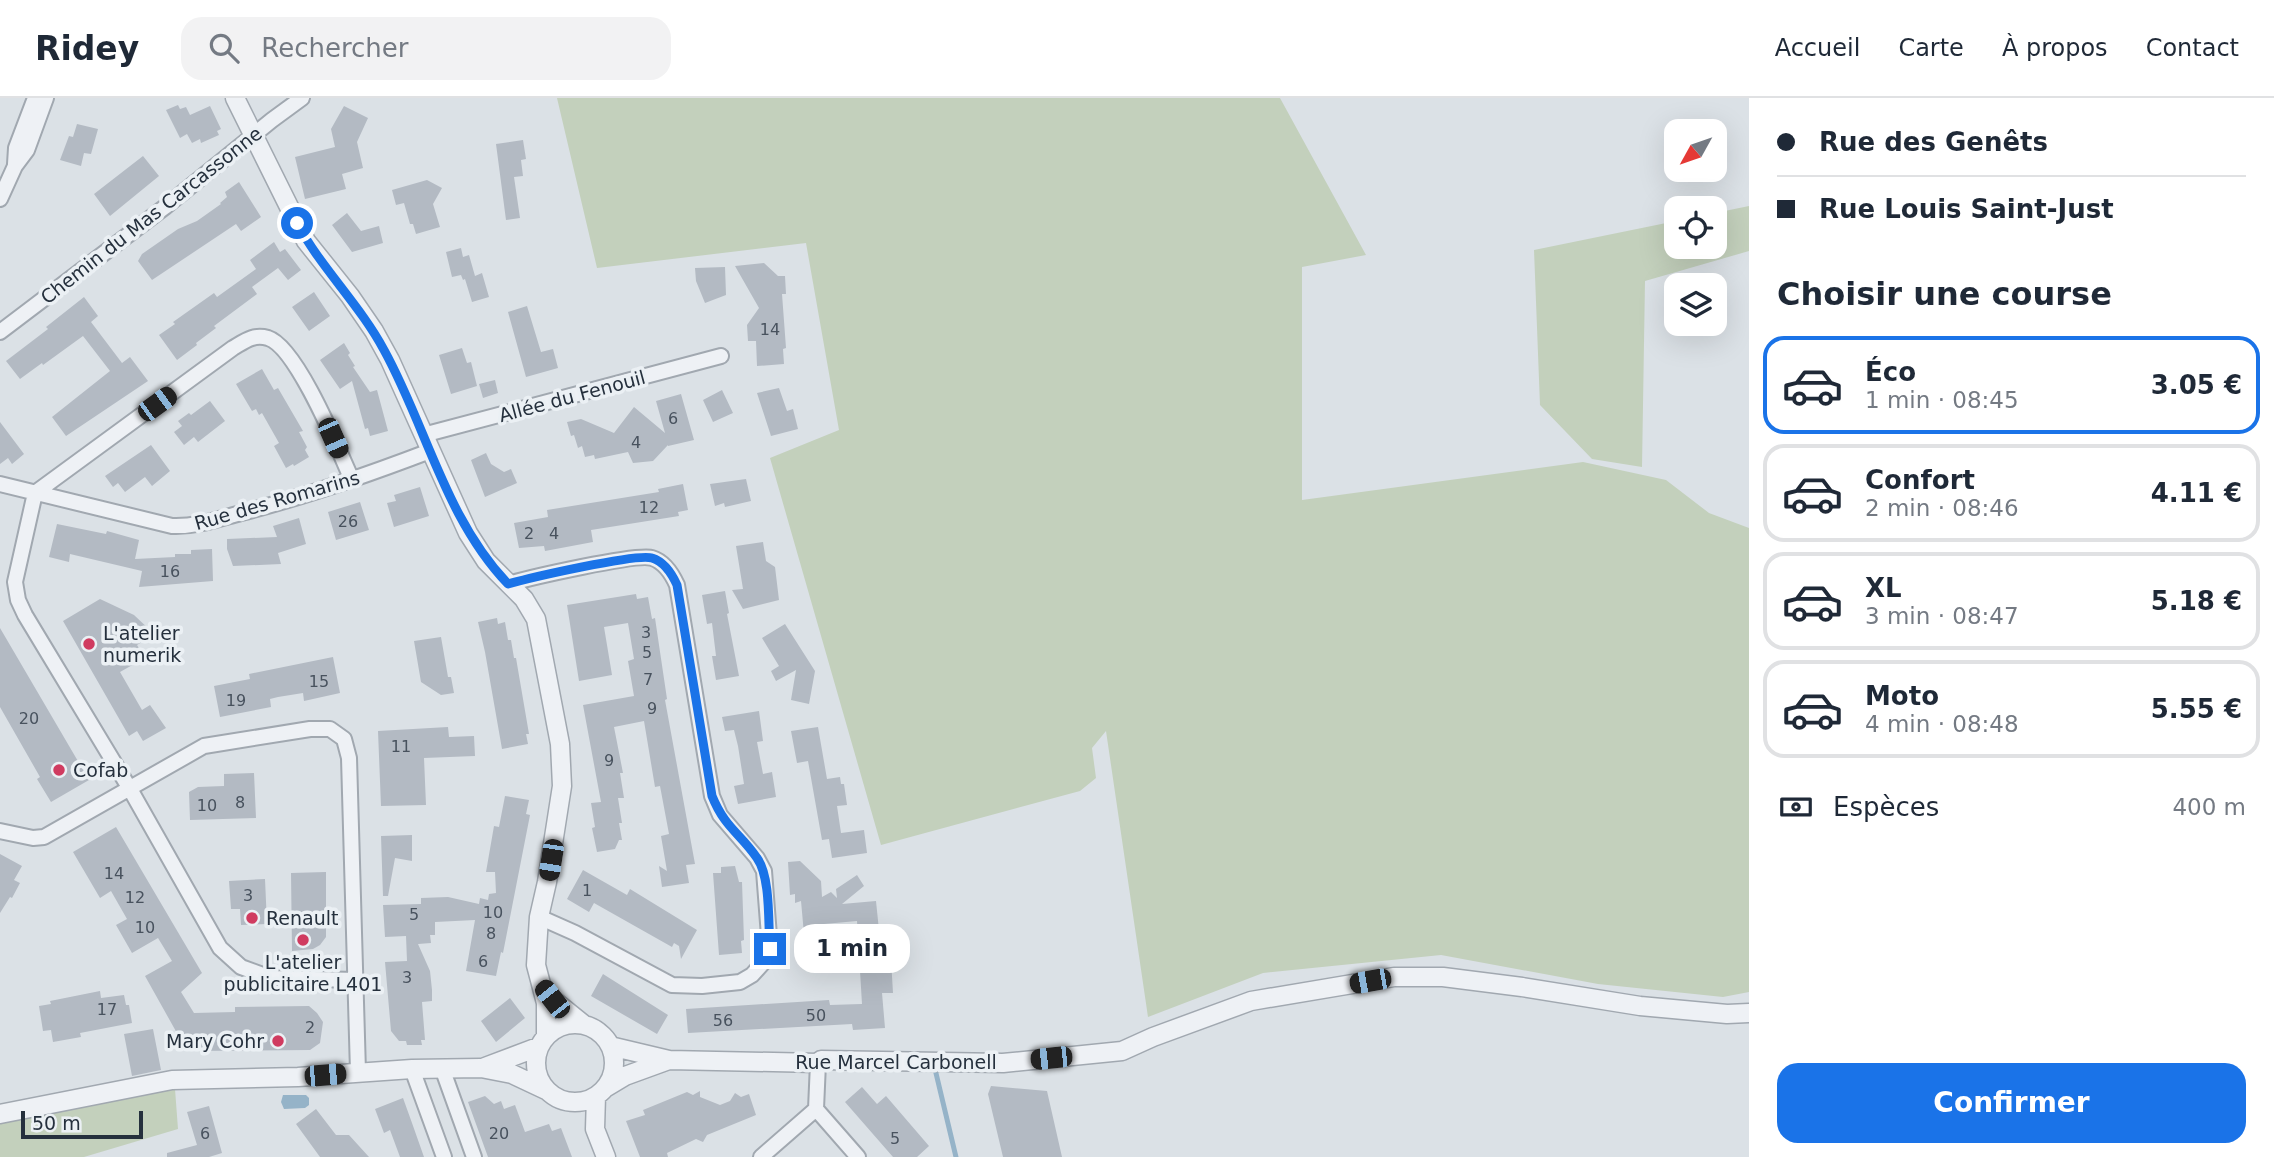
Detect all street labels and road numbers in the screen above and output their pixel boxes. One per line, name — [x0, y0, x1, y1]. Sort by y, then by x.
street label: Chemin du Mas Carcassonne — [36, 122, 266, 308]
street label: Allée du Fenouil — [496, 366, 648, 426]
street label: Rue des Romarins — [192, 466, 362, 534]
street label: Rue Marcel Carbonell — [795, 1051, 997, 1073]

